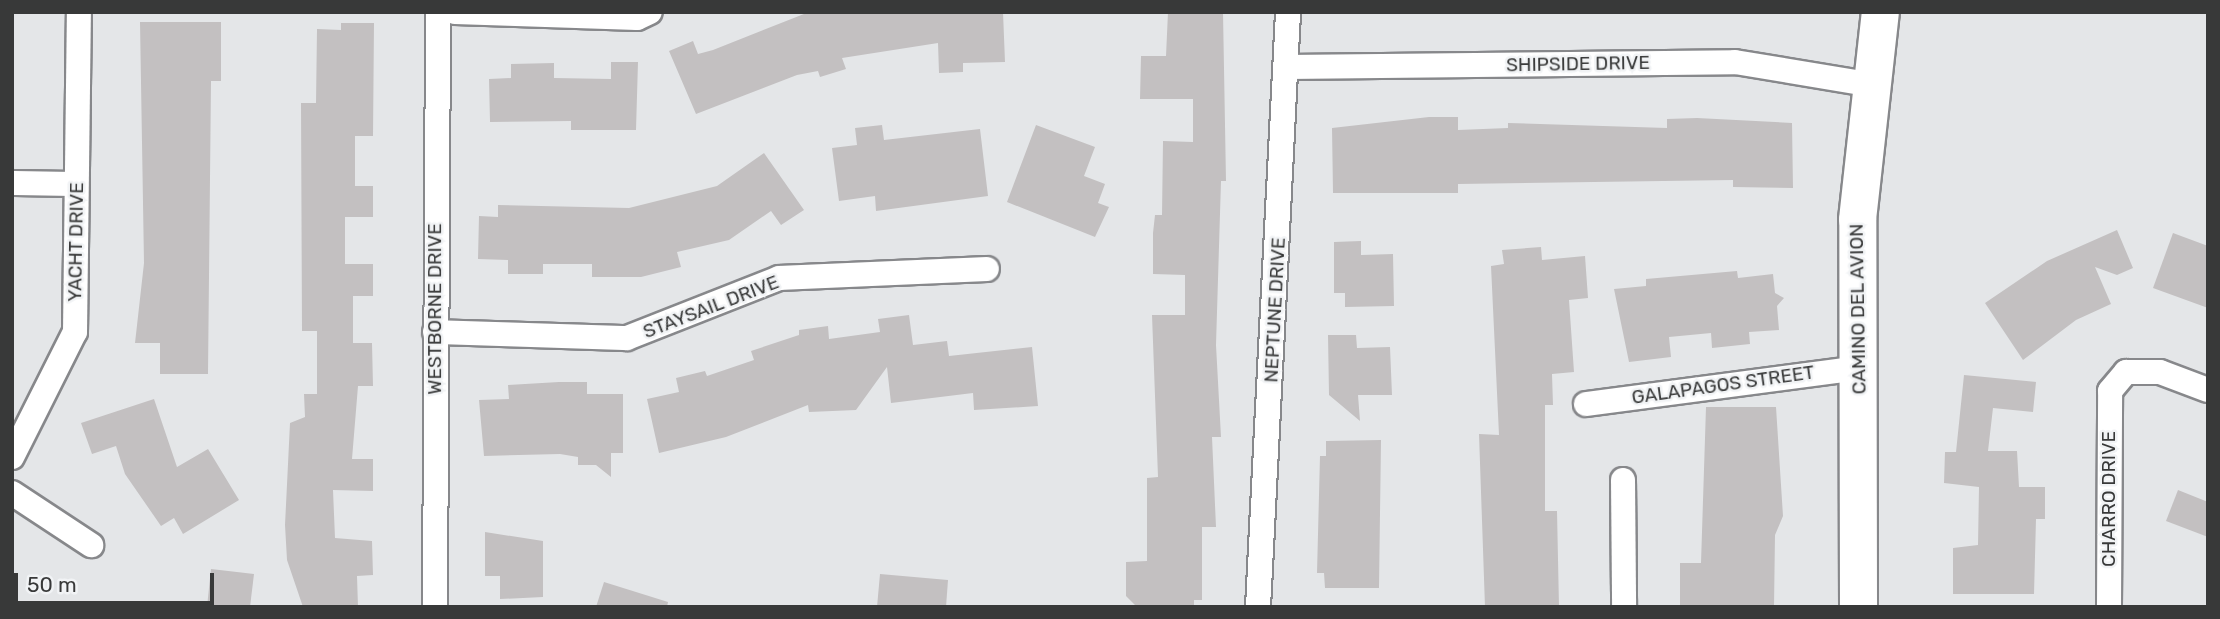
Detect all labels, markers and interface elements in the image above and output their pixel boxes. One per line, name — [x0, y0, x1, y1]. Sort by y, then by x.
street label: SHIPSIDE DRIVE — [1506, 51, 1650, 77]
street label: YACHT DRIVE — [64, 182, 88, 302]
street label: WESTBORNE DRIVE — [424, 223, 446, 395]
street label: CAMINO DEL AVION — [1845, 223, 1871, 395]
street label: NEPTUNE DRIVE — [1260, 237, 1290, 383]
street label: STAYSAIL DRIVE — [640, 271, 782, 343]
street label: GALAPAGOS STREET — [1630, 361, 1816, 409]
street label: CHARRO DRIVE — [2098, 431, 2120, 567]
scale bar — [18, 560, 217, 604]
text: 50 m — [27, 572, 77, 597]

